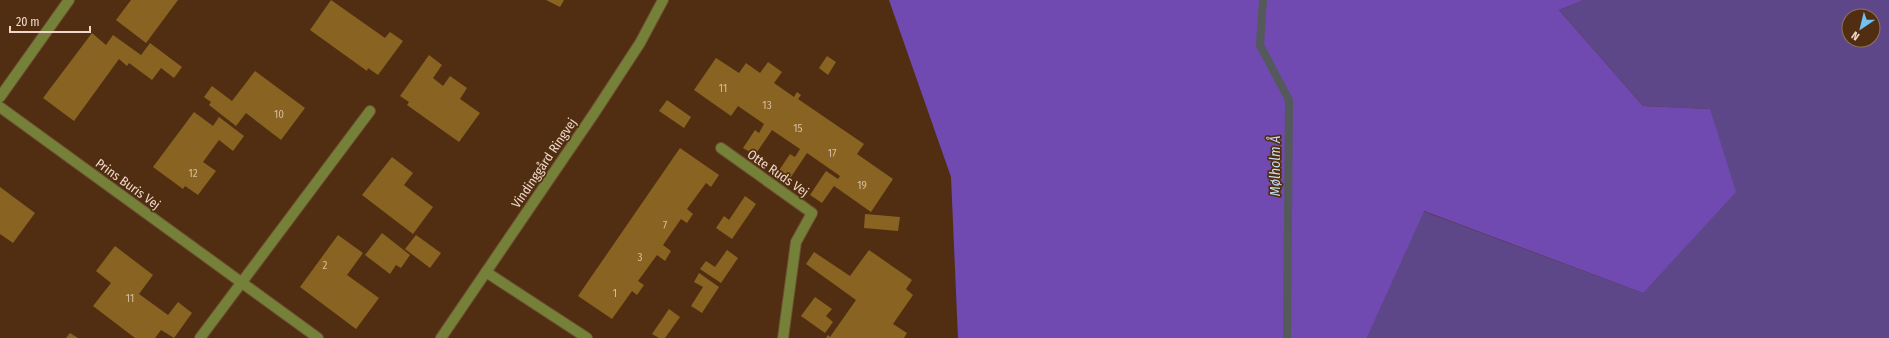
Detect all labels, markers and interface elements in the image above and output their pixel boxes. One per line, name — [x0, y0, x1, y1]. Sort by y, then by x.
scale bar — [10, 8, 90, 34]
north arrow — [1841, 8, 1881, 48]
text: 20 m — [16, 15, 40, 29]
text: N — [1849, 29, 1862, 43]
house number: 11 — [719, 82, 727, 95]
house number: 13 — [762, 99, 772, 112]
house number: 10 — [274, 108, 284, 121]
street label: Vindinggård Ringvej — [508, 115, 580, 211]
house number: 15 — [793, 122, 803, 135]
water label: Mølholm Å — [1266, 136, 1284, 196]
street label: Otte Ruds Vej — [744, 146, 812, 200]
house number: 17 — [828, 147, 837, 160]
street label: Prins Buris Vej — [93, 156, 163, 212]
house number: 12 — [188, 167, 198, 180]
house number: 19 — [857, 179, 867, 192]
house number: 7 — [663, 219, 668, 232]
house number: 3 — [638, 251, 643, 264]
house number: 2 — [323, 259, 328, 272]
house number: 1 — [613, 287, 617, 300]
house number: 11 — [126, 292, 134, 305]

